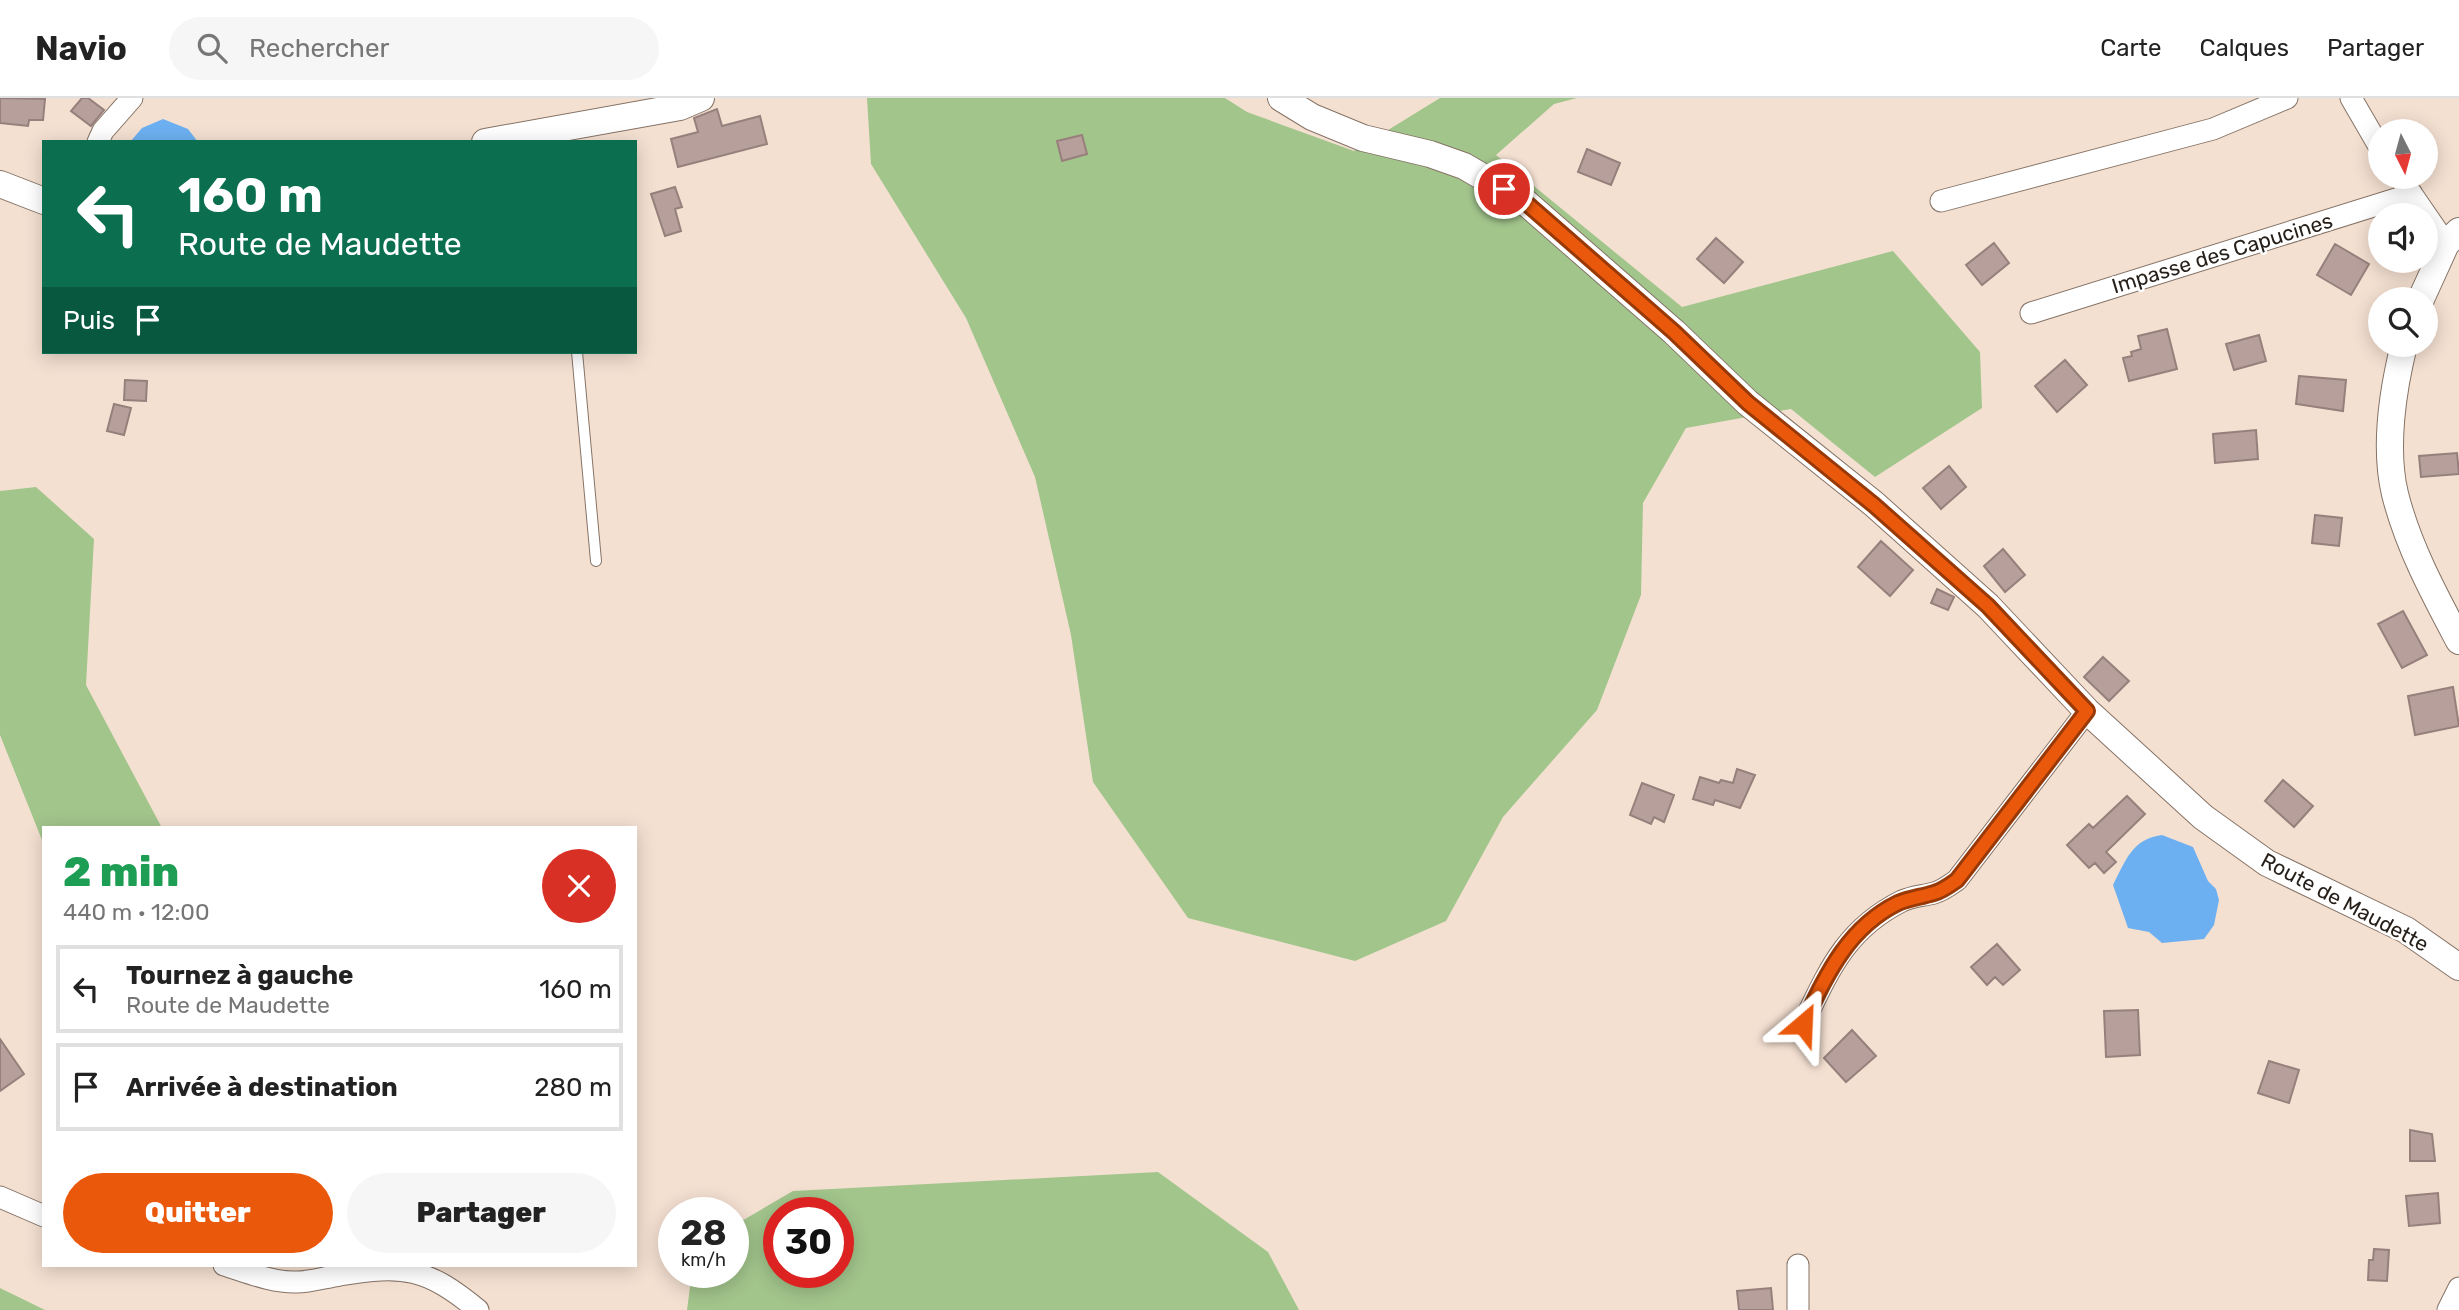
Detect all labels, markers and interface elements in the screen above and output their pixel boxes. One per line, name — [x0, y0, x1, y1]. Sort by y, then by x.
search box — [169, 17, 659, 80]
text: Navio — [35, 29, 127, 68]
icon: search — [193, 29, 231, 67]
text: Rechercher — [249, 33, 389, 64]
text: Carte — [2100, 34, 2161, 62]
text: Calques — [2199, 34, 2289, 62]
text: Partager — [2327, 34, 2424, 62]
north arrow — [2368, 119, 2438, 189]
map controls — [2368, 119, 2438, 357]
pin — [1474, 159, 1534, 219]
text: 160 m — [178, 166, 323, 224]
icon: left — [63, 168, 154, 259]
icon: arrive — [1485, 170, 1523, 208]
button: sound — [2368, 203, 2438, 273]
street label: Impasse des Capucines — [2109, 207, 2335, 299]
text: Route de Maudette — [178, 225, 462, 263]
button: search — [2368, 287, 2438, 357]
icon: arrive — [129, 301, 167, 339]
text: Puis — [63, 305, 115, 336]
text: 2 min — [63, 847, 179, 897]
street label: Route de Maudette — [2257, 847, 2433, 957]
button: close — [542, 849, 616, 923]
text: 440 m · 12:00 — [63, 898, 210, 926]
text: Tournez à gauche — [126, 960, 354, 991]
icon: left — [67, 970, 105, 1008]
text: 160 m — [539, 974, 612, 1005]
position arrow — [1766, 987, 1840, 1061]
text: Route de Maudette — [126, 991, 330, 1019]
icon: arrive — [67, 1068, 105, 1106]
text: Arrivée à destination — [126, 1072, 398, 1103]
text: 280 m — [534, 1072, 612, 1103]
button: Quitter — [63, 1173, 333, 1253]
button: Partager — [347, 1173, 616, 1253]
speed limit sign: 30 — [763, 1197, 854, 1288]
text: 28 — [680, 1212, 727, 1254]
text: km/h — [681, 1249, 726, 1271]

